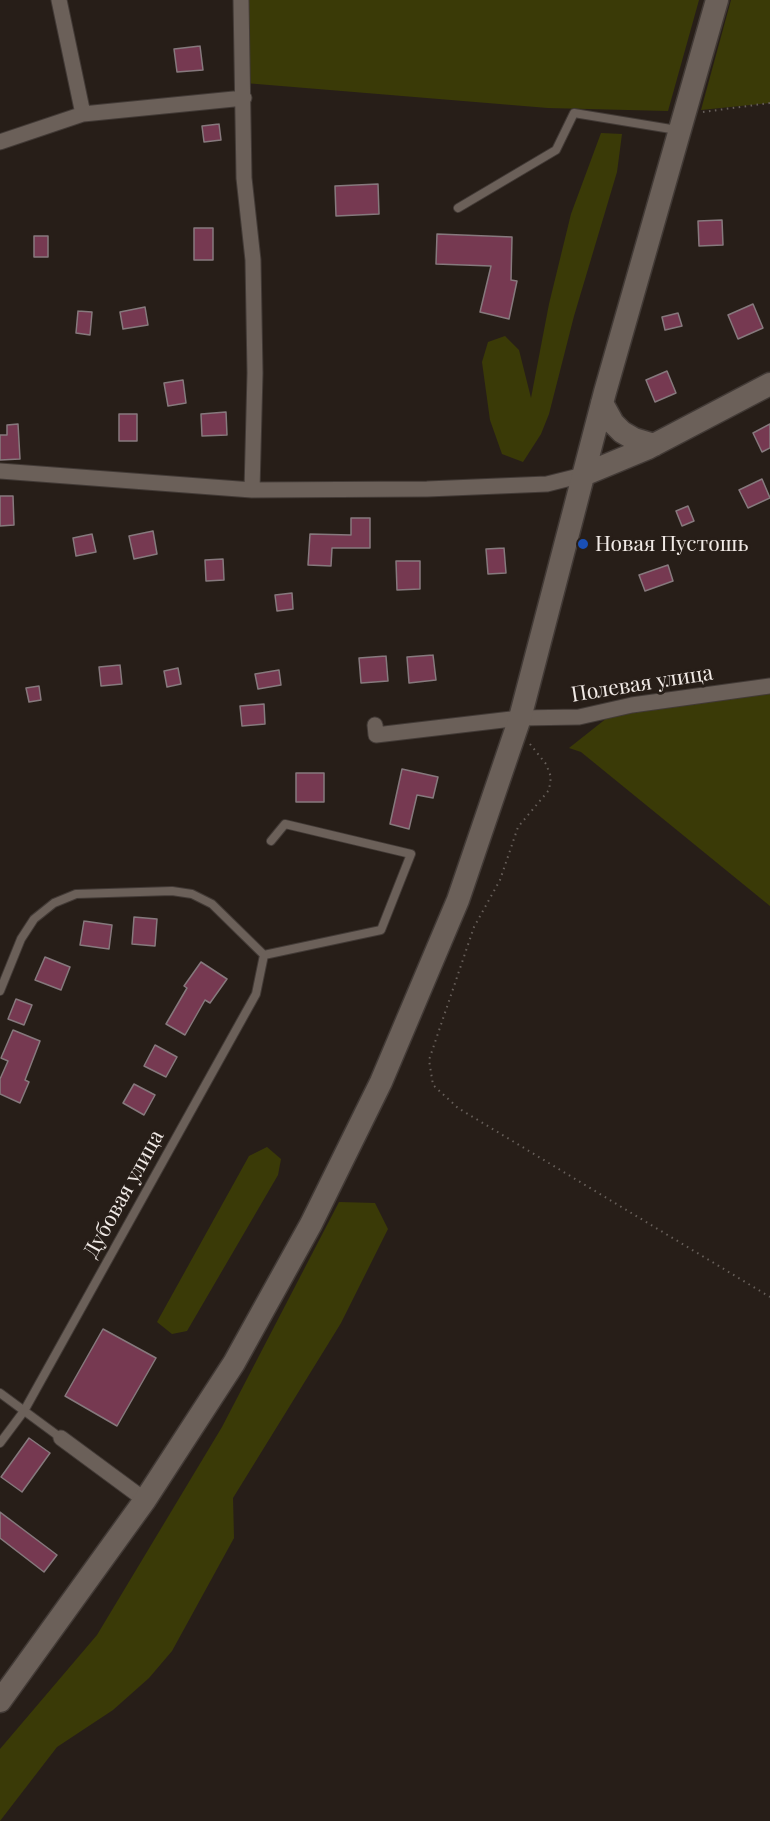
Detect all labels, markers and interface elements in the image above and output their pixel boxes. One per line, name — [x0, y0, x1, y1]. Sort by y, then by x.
place label: Новая Пустошь — [595, 531, 748, 557]
marker: Новая Пустошь — [576, 537, 590, 551]
street label: Полевая улица — [569, 660, 715, 708]
street label: Дубовая улица — [79, 1126, 169, 1262]

